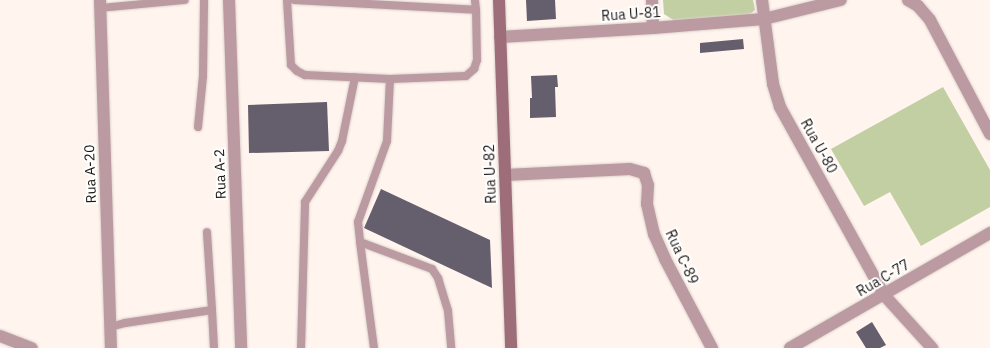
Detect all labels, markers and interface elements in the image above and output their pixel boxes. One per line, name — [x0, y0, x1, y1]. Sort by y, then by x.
street label: Rua U-81 — [601, 4, 661, 24]
street label: Rua U-80 — [797, 116, 841, 176]
street label: Rua A-20 — [81, 144, 99, 204]
street label: Rua U-82 — [481, 144, 499, 204]
street label: Rua A-2 — [211, 149, 229, 199]
street label: Rua C-89 — [662, 227, 702, 287]
street label: Rua C-77 — [853, 256, 913, 300]

